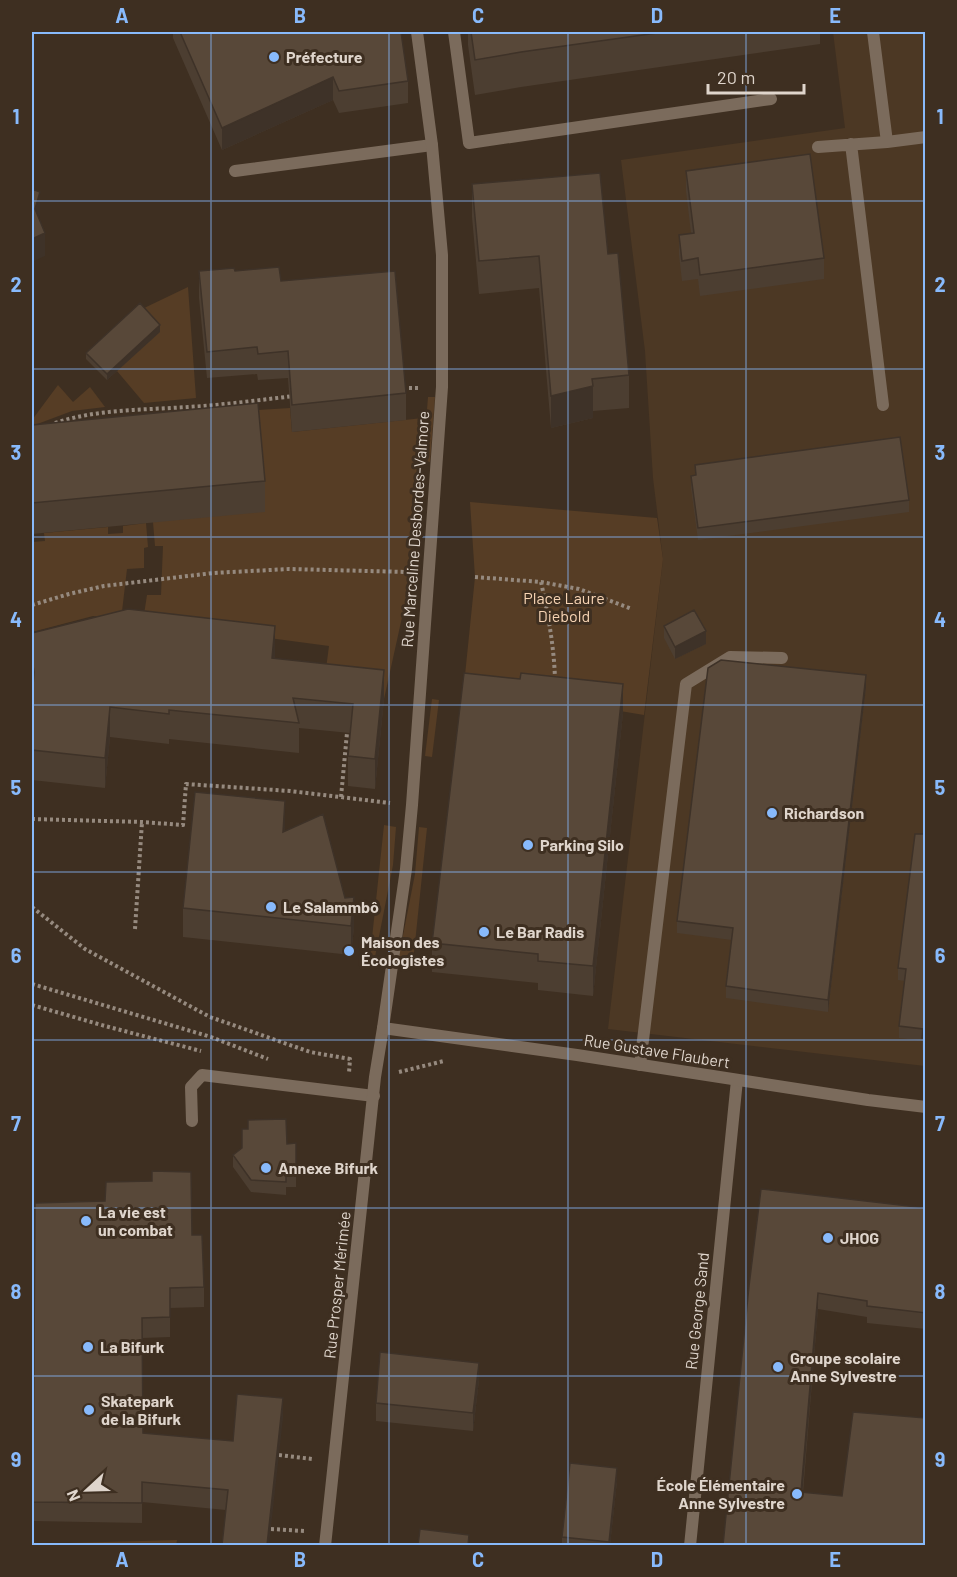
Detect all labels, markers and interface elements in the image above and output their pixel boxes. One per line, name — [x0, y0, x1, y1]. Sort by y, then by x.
text: A — [115, 3, 129, 27]
text: B — [294, 3, 306, 27]
text: C — [472, 3, 484, 27]
text: D — [651, 3, 663, 27]
text: E — [829, 3, 841, 27]
place label: Préfecture — [286, 47, 363, 66]
marker: Préfecture — [267, 50, 281, 64]
scale bar — [708, 57, 804, 95]
text: 20 m — [717, 66, 755, 88]
text: 1 — [12, 104, 20, 128]
text: 1 — [936, 104, 944, 128]
text: 2 — [10, 272, 22, 296]
text: 2 — [934, 272, 946, 296]
street label: Rue Marceline Desbordes-Valmore — [397, 410, 432, 648]
text: 3 — [11, 440, 21, 464]
text: 3 — [935, 440, 945, 464]
park label: Place Laure Diebold — [523, 588, 605, 625]
text: 4 — [10, 607, 22, 631]
text: 4 — [934, 607, 946, 631]
text: 5 — [11, 775, 22, 799]
text: 5 — [935, 775, 946, 799]
place label: Richardson — [784, 803, 864, 822]
marker: Richardson — [765, 806, 779, 820]
place label: Parking Silo — [540, 835, 624, 854]
marker: Parking Silo — [521, 838, 535, 852]
place label: Le Salammbô — [283, 897, 379, 916]
marker: Le Salammbô — [264, 900, 278, 914]
place label: Le Bar Radis — [496, 922, 584, 941]
marker: Le Bar Radis — [477, 925, 491, 939]
place label: Maison des Écologistes — [361, 932, 444, 969]
text: 6 — [11, 943, 22, 967]
text: 6 — [935, 943, 946, 967]
marker: Maison des Écologistes — [342, 944, 356, 958]
street label: Rue Gustave Flaubert — [583, 1030, 731, 1071]
text: 7 — [11, 1111, 21, 1135]
text: 7 — [935, 1111, 945, 1135]
place label: Annexe Bifurk — [278, 1158, 379, 1177]
marker: Annexe Bifurk — [259, 1161, 273, 1175]
place label: La vie est un combat — [98, 1202, 173, 1239]
street label: Rue Prosper Mérimée — [319, 1210, 354, 1360]
marker: La vie est un combat — [79, 1214, 93, 1228]
place label: JHOG — [840, 1228, 879, 1247]
marker: JHOG — [821, 1231, 835, 1245]
street label: Rue George Sand — [681, 1251, 712, 1371]
text: 8 — [11, 1279, 22, 1303]
text: 8 — [935, 1279, 946, 1303]
place label: La Bifurk — [100, 1337, 165, 1356]
marker: La Bifurk — [81, 1340, 95, 1354]
place label: Groupe scolaire Anne Sylvestre — [790, 1348, 901, 1385]
marker: Groupe scolaire Anne Sylvestre — [771, 1360, 785, 1374]
place label: Skatepark de la Bifurk — [101, 1391, 182, 1428]
marker: Skatepark de la Bifurk — [82, 1403, 96, 1417]
text: 9 — [11, 1447, 21, 1471]
text: 9 — [935, 1447, 945, 1471]
north arrow — [57, 1460, 117, 1520]
place label: École Élémentaire Anne Sylvestre — [656, 1475, 785, 1512]
text: N — [62, 1487, 83, 1504]
marker: École Élémentaire Anne Sylvestre — [790, 1487, 804, 1501]
text: A — [115, 1547, 129, 1571]
text: B — [294, 1547, 306, 1571]
text: C — [472, 1547, 484, 1571]
text: D — [651, 1547, 663, 1571]
text: E — [829, 1547, 841, 1571]

